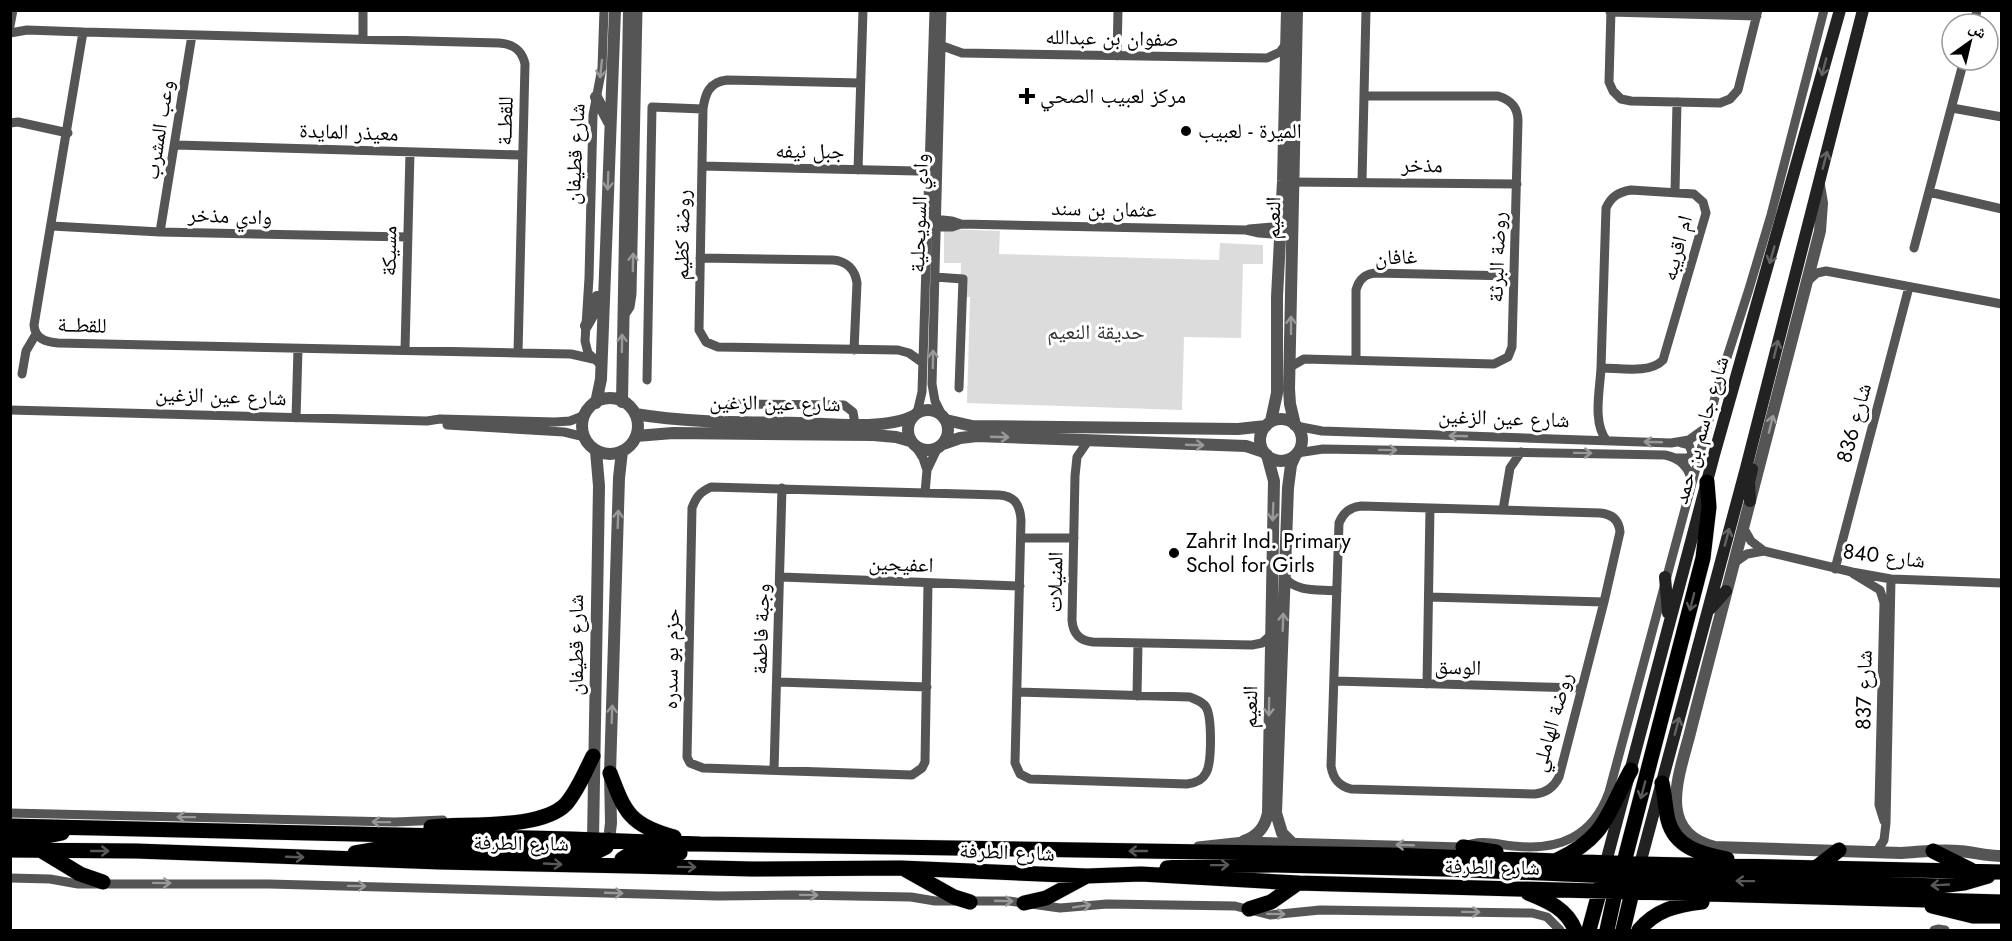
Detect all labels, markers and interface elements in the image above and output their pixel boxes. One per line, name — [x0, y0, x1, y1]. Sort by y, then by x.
north arrow — [1940, 12, 2000, 72]
text: ش — [1965, 16, 1992, 44]
street label: صفوان بن عبدالله — [1045, 22, 1179, 54]
one-way arrow — [1818, 57, 1829, 76]
one-way arrow — [595, 58, 606, 78]
street label: وعب المشرب — [136, 78, 182, 182]
place label: مركز لعبيب الصحي — [1040, 81, 1186, 112]
marker: مركز لعبيب الصحي — [1018, 87, 1036, 105]
street label: للقطــة — [489, 96, 521, 146]
street label: شارع قطيفان — [557, 103, 593, 205]
street label: معيذر المايدة — [299, 115, 399, 149]
place label: الميرة - لعبيب — [1198, 116, 1302, 146]
marker: الميرة - لعبيب — [1179, 124, 1193, 138]
street label: جبل نيفه — [775, 135, 845, 167]
street label: مذخر — [1400, 150, 1443, 180]
one-way arrow — [1820, 151, 1832, 170]
street label: وادي السويحلية — [902, 153, 937, 273]
one-way arrow — [602, 171, 614, 191]
street label: روضة كظيم — [666, 189, 698, 281]
street label: عثمان بن سند — [1051, 193, 1157, 225]
street label: النعيم — [1258, 196, 1288, 240]
street label: وادي مذخر — [186, 200, 273, 234]
street label: روضة البرثة — [1480, 211, 1514, 303]
street label: ام اقريبه — [1654, 212, 1700, 284]
street label: مسيكة — [374, 226, 404, 276]
street label: غافان — [1374, 241, 1418, 273]
one-way arrow — [1765, 245, 1777, 264]
one-way arrow — [627, 253, 639, 273]
street label: للقطــة — [57, 309, 107, 341]
one-way arrow — [1285, 316, 1297, 336]
park label: حديقة النعيم — [1047, 317, 1145, 347]
one-way arrow — [616, 334, 628, 354]
one-way arrow — [1770, 340, 1782, 359]
one-way arrow — [927, 349, 939, 369]
street label: شارع جاسم بن حمد — [1666, 353, 1736, 507]
street label: شارع عين الزغين — [155, 379, 287, 413]
street label: شارع 836 — [1829, 380, 1879, 466]
street label: شارع عين الزغين — [709, 387, 841, 419]
street label: شارع عين الزغين — [1438, 401, 1570, 435]
one-way arrow — [1765, 415, 1777, 434]
one-way arrow — [1449, 430, 1469, 441]
one-way arrow — [990, 432, 1010, 443]
one-way arrow — [1643, 437, 1663, 448]
one-way arrow — [1185, 439, 1205, 450]
one-way arrow — [1378, 444, 1398, 456]
one-way arrow — [1573, 447, 1593, 459]
one-way arrow — [1268, 502, 1279, 522]
one-way arrow — [612, 510, 623, 530]
place label: Zahrit Ind. Primary Schol for Girls — [1186, 526, 1351, 580]
one-way arrow — [1722, 528, 1733, 547]
street label: شارع 840 — [1841, 536, 1927, 576]
marker: Zahrit Ind. Primary Schol for Girls — [1167, 546, 1181, 560]
street label: اعفيجين — [868, 548, 934, 580]
street label: المنيلات — [1039, 551, 1071, 613]
street label: وجبة فاطمة — [744, 583, 778, 675]
one-way arrow — [1685, 592, 1697, 611]
street label: شارع قطيفان — [561, 594, 591, 696]
street label: حزم بو سدره — [655, 608, 687, 710]
one-way arrow — [1277, 612, 1289, 632]
street label: شارع 837 — [1848, 650, 1880, 730]
street label: الوسق — [1434, 651, 1482, 683]
street label: روضة الهاملي — [1524, 669, 1582, 776]
street label: النعيم — [1235, 685, 1265, 729]
one-way arrow — [1263, 697, 1275, 717]
one-way arrow — [606, 705, 617, 725]
one-way arrow — [1672, 717, 1683, 736]
one-way arrow — [1636, 780, 1648, 799]
one-way arrow — [177, 812, 197, 823]
one-way arrow — [371, 816, 391, 828]
street label: شارع الطرفة — [473, 827, 569, 859]
street label: شارع الطرفة — [959, 835, 1055, 869]
one-way arrow — [1395, 839, 1415, 850]
one-way arrow — [90, 845, 110, 857]
one-way arrow — [1129, 845, 1149, 857]
street label: شارع الطرفة — [1444, 851, 1540, 883]
one-way arrow — [284, 852, 304, 863]
one-way arrow — [542, 859, 562, 870]
one-way arrow — [1209, 860, 1229, 871]
one-way arrow — [677, 862, 697, 873]
one-way arrow — [1735, 875, 1755, 886]
one-way arrow — [151, 877, 171, 889]
one-way arrow — [346, 880, 366, 891]
one-way arrow — [1930, 880, 1950, 891]
one-way arrow — [604, 887, 624, 898]
one-way arrow — [799, 889, 819, 901]
one-way arrow — [993, 896, 1013, 907]
one-way arrow — [1072, 900, 1092, 911]
one-way arrow — [1460, 906, 1480, 918]
one-way arrow — [1266, 909, 1285, 920]

